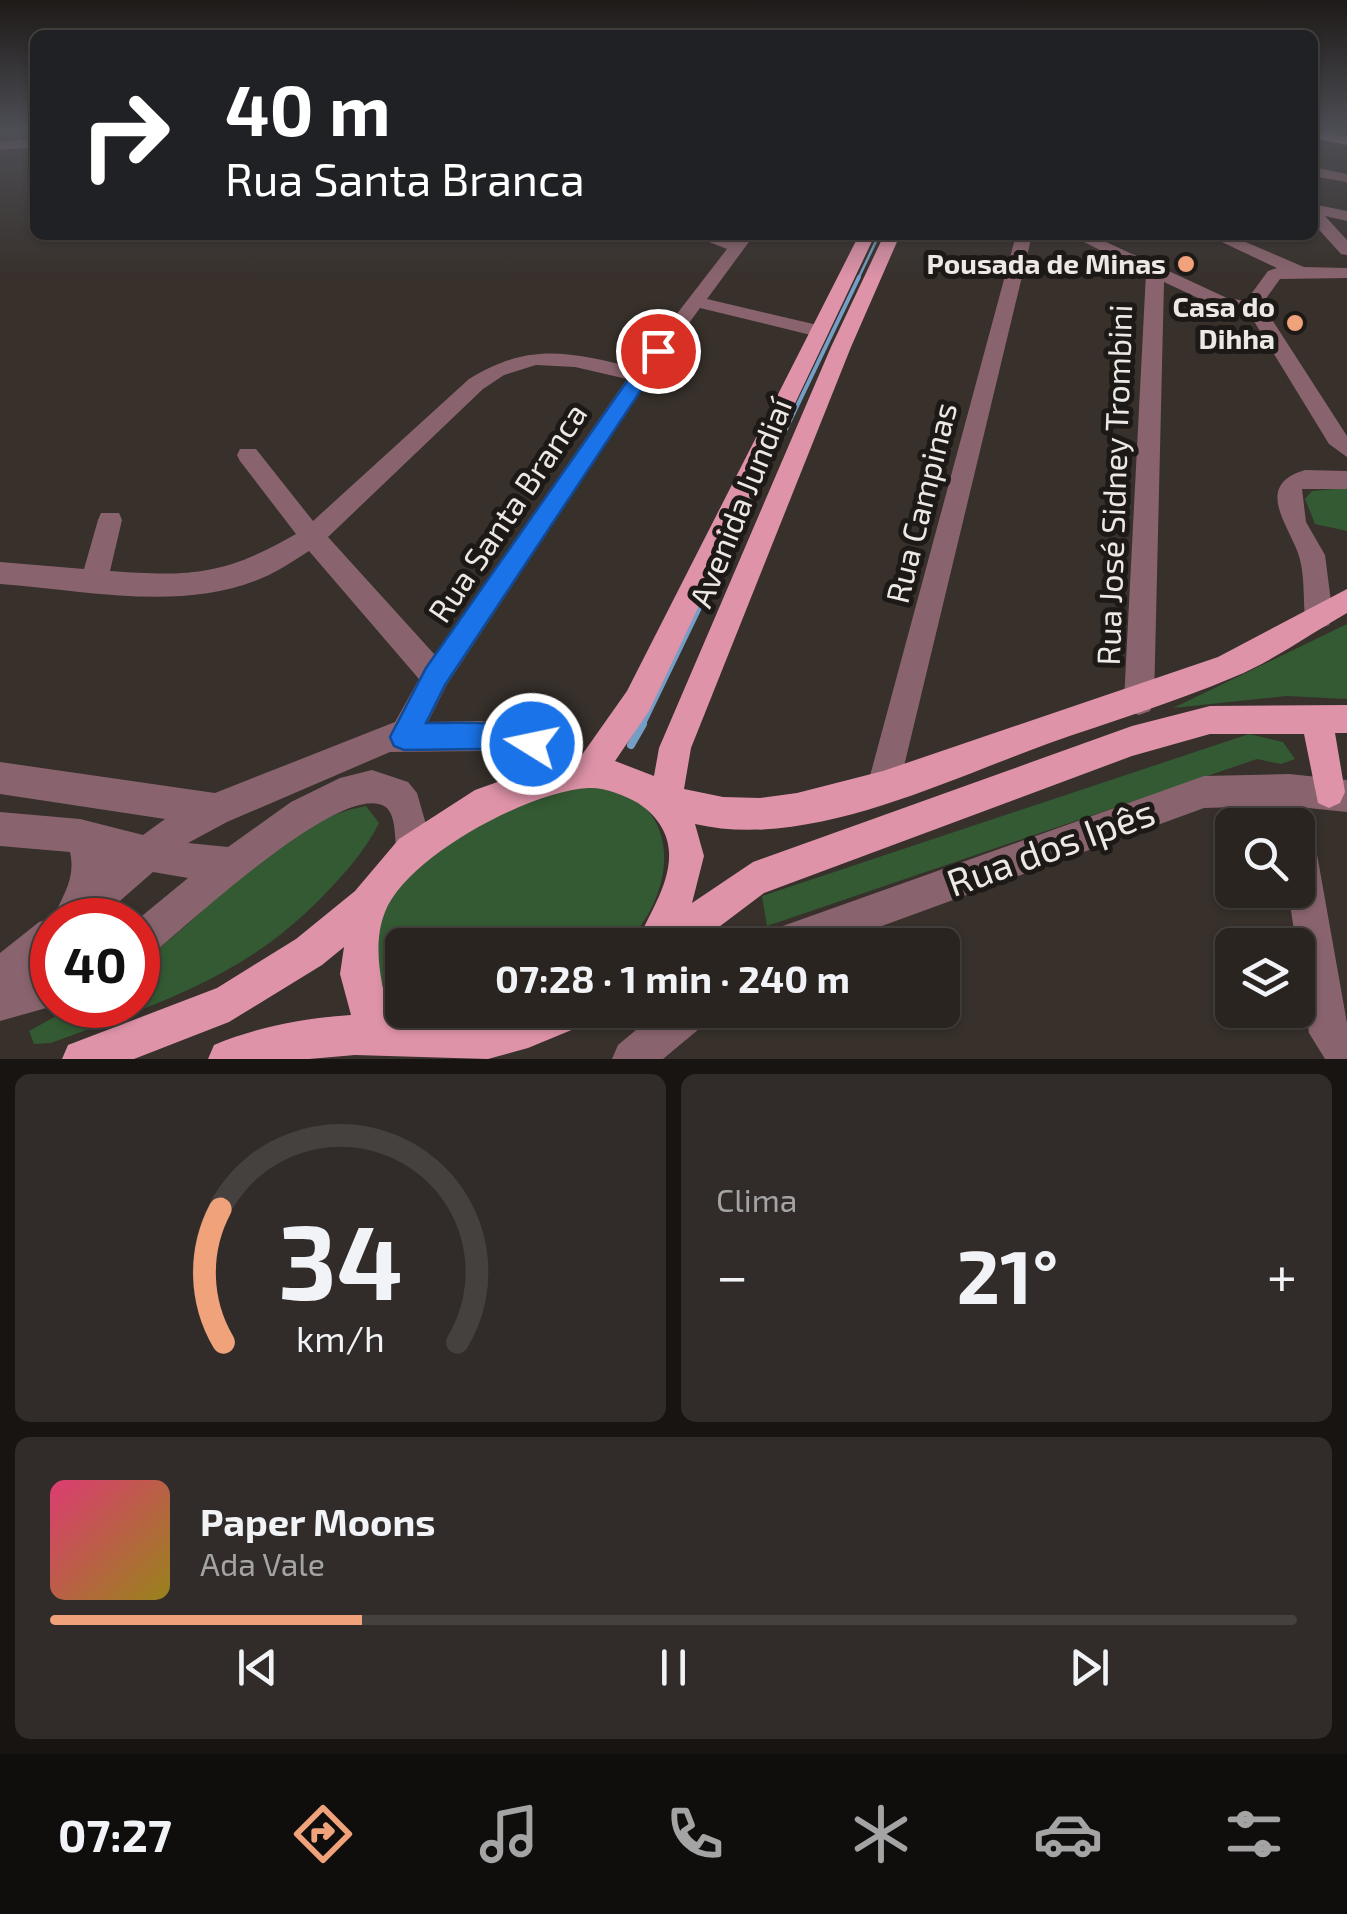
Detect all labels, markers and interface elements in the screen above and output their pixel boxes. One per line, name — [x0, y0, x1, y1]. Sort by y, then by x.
text: 40 m — [225, 66, 391, 150]
icon: right — [60, 70, 190, 200]
text: Rua Santa Branca — [225, 151, 585, 205]
place label: Pousada de Minas — [927, 246, 1166, 280]
marker: Pousada de Minas — [1175, 253, 1197, 275]
place label: Casa do Dihha — [1172, 289, 1275, 355]
street label: Rua José Sidney Trombini — [1088, 304, 1138, 666]
pin — [616, 309, 701, 394]
marker: Casa do Dihha — [1284, 312, 1306, 334]
icon: arrive — [631, 324, 686, 379]
street label: Avenida Jundiaí — [680, 391, 799, 612]
street label: Rua Santa Branca — [419, 395, 594, 629]
street label: Rua Campinas — [877, 398, 963, 607]
position arrow — [480, 692, 584, 796]
street label: Rua dos Ipês — [940, 787, 1160, 905]
map controls — [1215, 808, 1315, 1028]
button: search — [1215, 808, 1315, 908]
speed limit sign: 40 — [30, 898, 160, 1028]
button: layers — [1215, 928, 1315, 1028]
text: 07:28 · 1 min · 240 m — [495, 955, 850, 1001]
text: Clima — [716, 1180, 797, 1218]
text: 34 — [278, 1196, 403, 1321]
text: 21° — [957, 1229, 1058, 1319]
text: − — [716, 1241, 748, 1307]
text: + — [1267, 1241, 1297, 1307]
text: km/h — [296, 1316, 385, 1359]
text: Paper Moons — [200, 1498, 436, 1544]
text: Ada Vale — [200, 1544, 325, 1582]
icon: previous — [230, 1640, 285, 1695]
icon: pause — [646, 1640, 701, 1695]
icon: next — [1062, 1640, 1117, 1695]
icon: directions — [288, 1799, 358, 1869]
icon: music — [474, 1799, 544, 1869]
icon: phone — [660, 1799, 730, 1869]
icon: climate — [846, 1799, 916, 1869]
icon: car — [1033, 1799, 1103, 1869]
icon: filters — [1219, 1799, 1289, 1869]
text: 07:27 — [58, 1807, 172, 1861]

